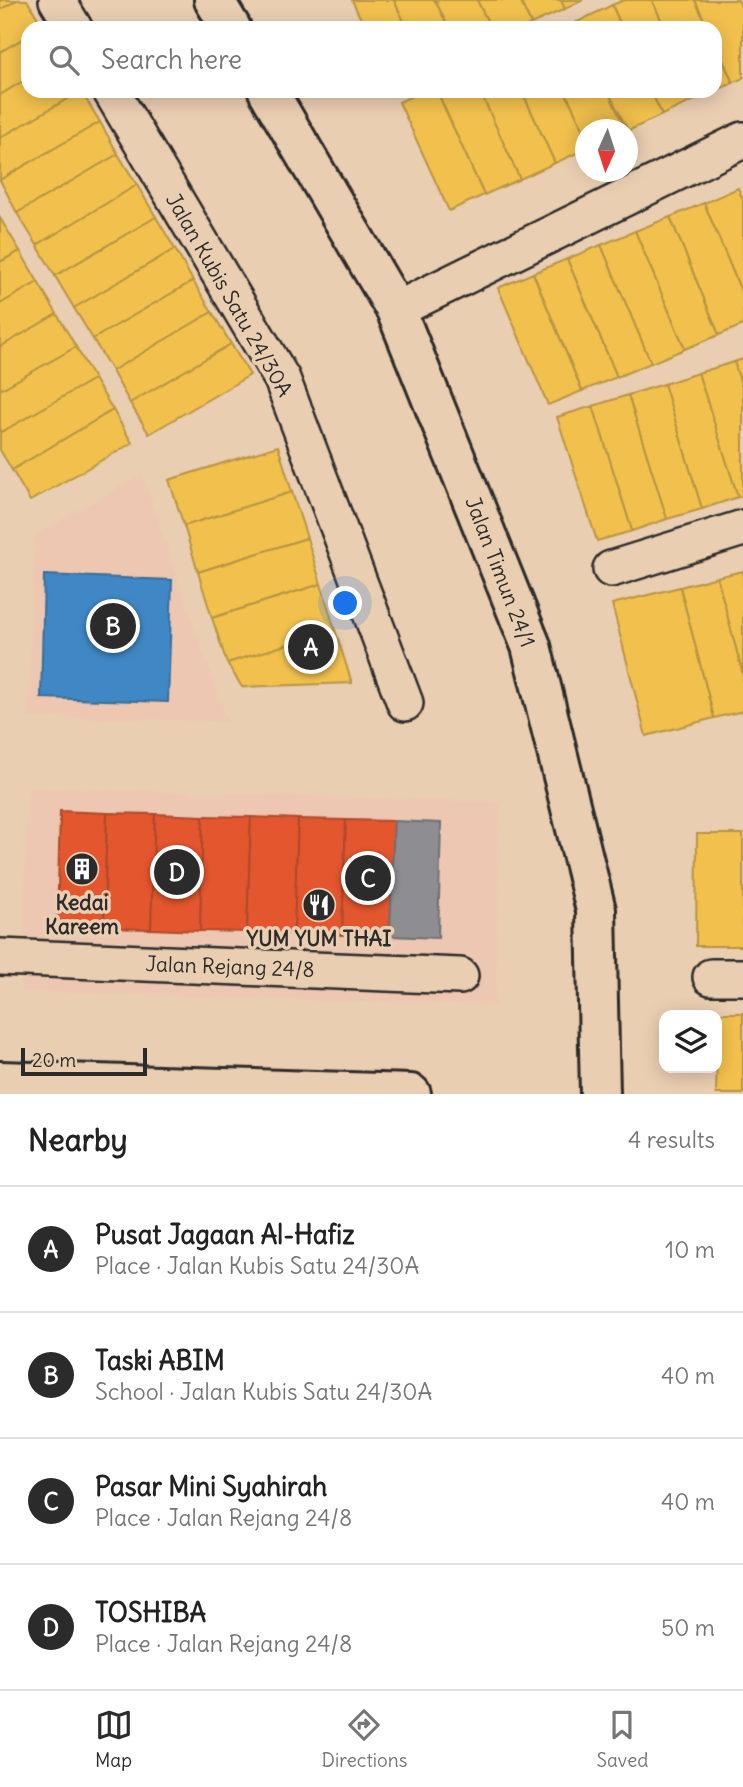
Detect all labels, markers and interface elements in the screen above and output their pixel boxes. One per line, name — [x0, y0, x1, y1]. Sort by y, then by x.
search box — [21, 21, 722, 98]
icon: search — [45, 41, 83, 79]
text: Search here — [101, 43, 242, 76]
north arrow — [575, 119, 638, 182]
street label: Jalan Kubis Satu 24/30A — [160, 188, 299, 401]
street label: Jalan Timun 24/1 — [459, 493, 542, 651]
your location — [328, 586, 362, 620]
pin: B — [90, 600, 136, 652]
pin: A — [288, 621, 334, 673]
pin: D — [154, 846, 200, 898]
building icon: Kedai Kareem — [63, 850, 101, 888]
pin: C — [345, 852, 391, 904]
restaurant icon: YUM YUM THAI — [300, 886, 338, 924]
place label: Kedai Kareem — [45, 889, 119, 940]
place label: YUM YUM THAI — [246, 925, 391, 952]
street label: Jalan Rejang 24/8 — [145, 950, 315, 983]
map controls — [659, 1010, 722, 1073]
button: layers — [659, 1010, 722, 1073]
scale bar — [21, 1045, 147, 1077]
text: 20 m — [32, 1048, 76, 1072]
text: Nearby — [28, 1121, 128, 1159]
text: 4 results — [628, 1125, 715, 1154]
text: Pusat Jagaan Al-Hafiz — [95, 1218, 355, 1251]
text: A — [44, 1235, 58, 1264]
text: 10 m — [665, 1235, 715, 1264]
text: Place · Jalan Kubis Satu 24/30A — [95, 1251, 419, 1280]
text: Taski ABIM — [95, 1344, 225, 1377]
text: B — [43, 1361, 59, 1390]
text: 40 m — [661, 1361, 715, 1390]
text: School · Jalan Kubis Satu 24/30A — [95, 1377, 432, 1406]
text: Pasar Mini Syahirah — [95, 1470, 327, 1503]
text: C — [43, 1487, 59, 1516]
text: 40 m — [661, 1487, 715, 1516]
text: Place · Jalan Rejang 24/8 — [95, 1503, 352, 1532]
text: TOSHIBA — [95, 1596, 206, 1629]
text: D — [43, 1613, 59, 1642]
text: 50 m — [661, 1613, 715, 1642]
text: Place · Jalan Rejang 24/8 — [95, 1629, 352, 1658]
tab: Map — [95, 1706, 133, 1772]
tab: Directions — [322, 1706, 407, 1772]
tab: Saved — [596, 1706, 648, 1772]

